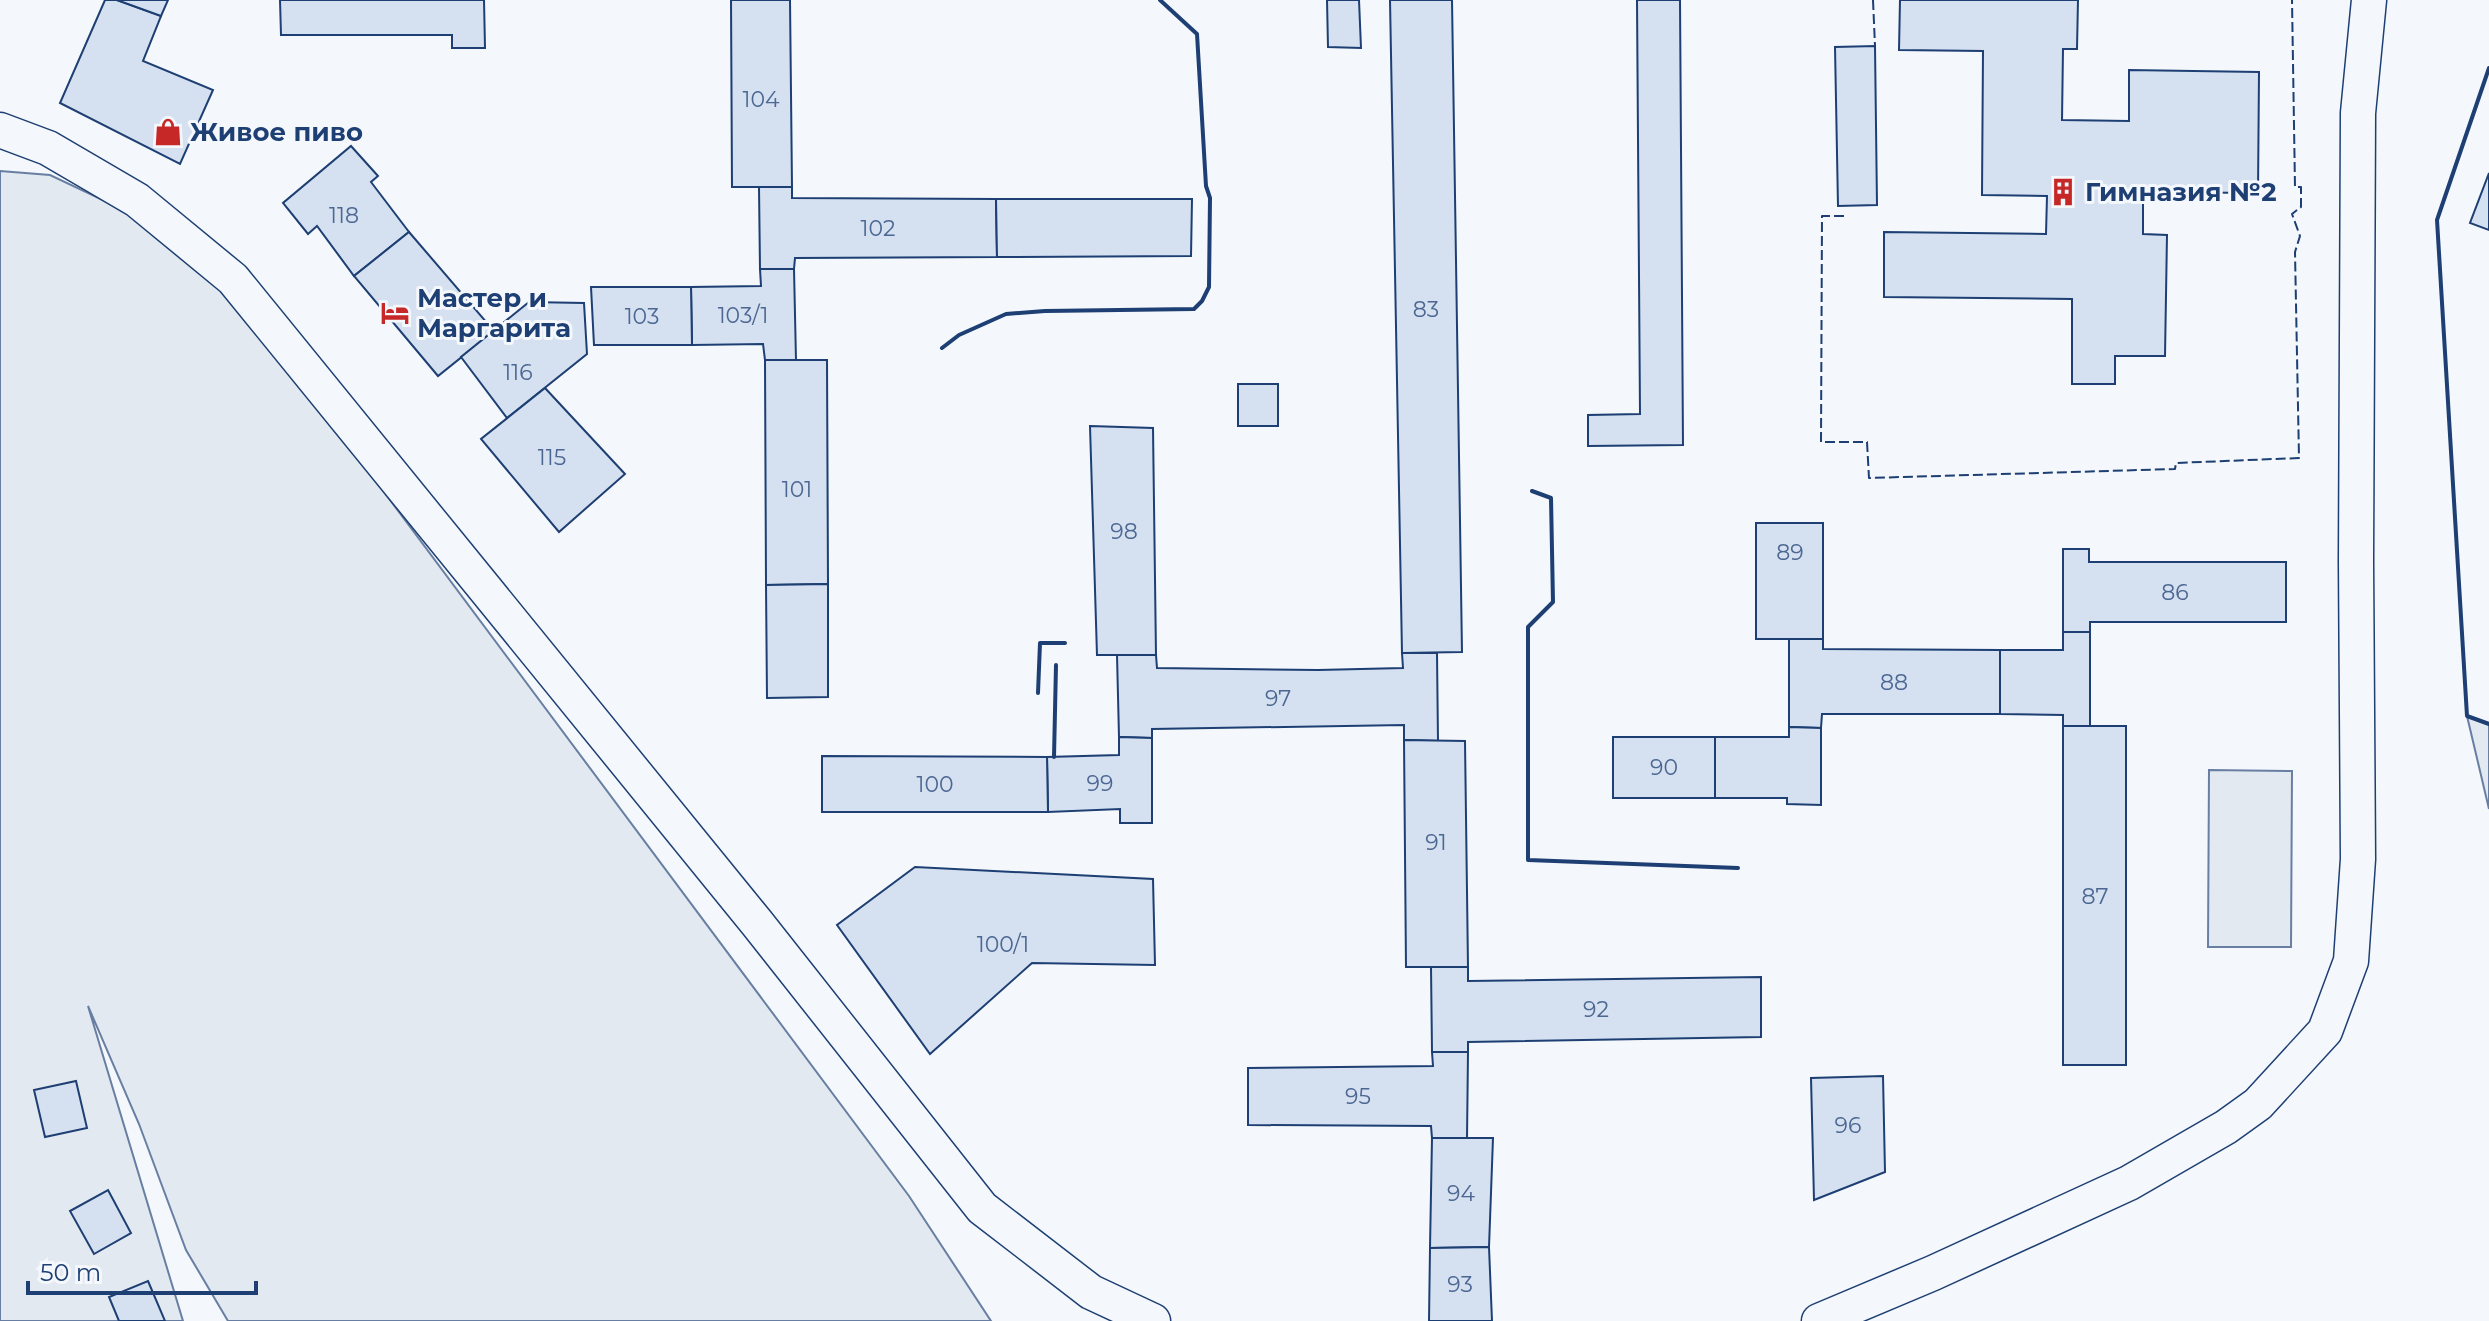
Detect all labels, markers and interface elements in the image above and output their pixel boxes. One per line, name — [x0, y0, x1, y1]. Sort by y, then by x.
house number: 104 — [742, 86, 780, 113]
place label: Живое пиво — [190, 116, 363, 148]
shop icon: Живое пиво — [153, 117, 183, 147]
place label: Гимназия №2 — [2085, 176, 2277, 208]
building icon: Гимназия №2 — [2048, 177, 2078, 207]
house number: 118 — [329, 202, 359, 229]
house number: 102 — [860, 215, 896, 242]
place label: Мастер и Маргарита — [417, 282, 571, 344]
house number: 83 — [1413, 296, 1439, 323]
hotel icon: Мастер и Маргарита — [380, 298, 410, 328]
house number: 103/1 — [718, 302, 768, 329]
house number: 103 — [625, 303, 659, 330]
house number: 116 — [503, 359, 533, 386]
house number: 115 — [538, 444, 566, 471]
house number: 101 — [782, 476, 812, 503]
house number: 98 — [1110, 518, 1138, 545]
house number: 89 — [1776, 539, 1804, 566]
house number: 86 — [2161, 579, 2189, 606]
house number: 88 — [1880, 669, 1908, 696]
house number: 97 — [1265, 685, 1291, 712]
house number: 90 — [1650, 754, 1678, 781]
house number: 99 — [1087, 770, 1113, 797]
house number: 100 — [916, 771, 954, 798]
house number: 91 — [1425, 829, 1447, 856]
house number: 87 — [2082, 883, 2109, 910]
house number: 100/1 — [977, 931, 1029, 958]
house number: 92 — [1583, 996, 1609, 1023]
house number: 95 — [1345, 1083, 1371, 1110]
house number: 96 — [1835, 1112, 1861, 1139]
house number: 94 — [1447, 1180, 1475, 1207]
scale bar — [28, 1245, 256, 1295]
text: 50 m — [40, 1258, 101, 1287]
house number: 93 — [1447, 1271, 1473, 1298]

